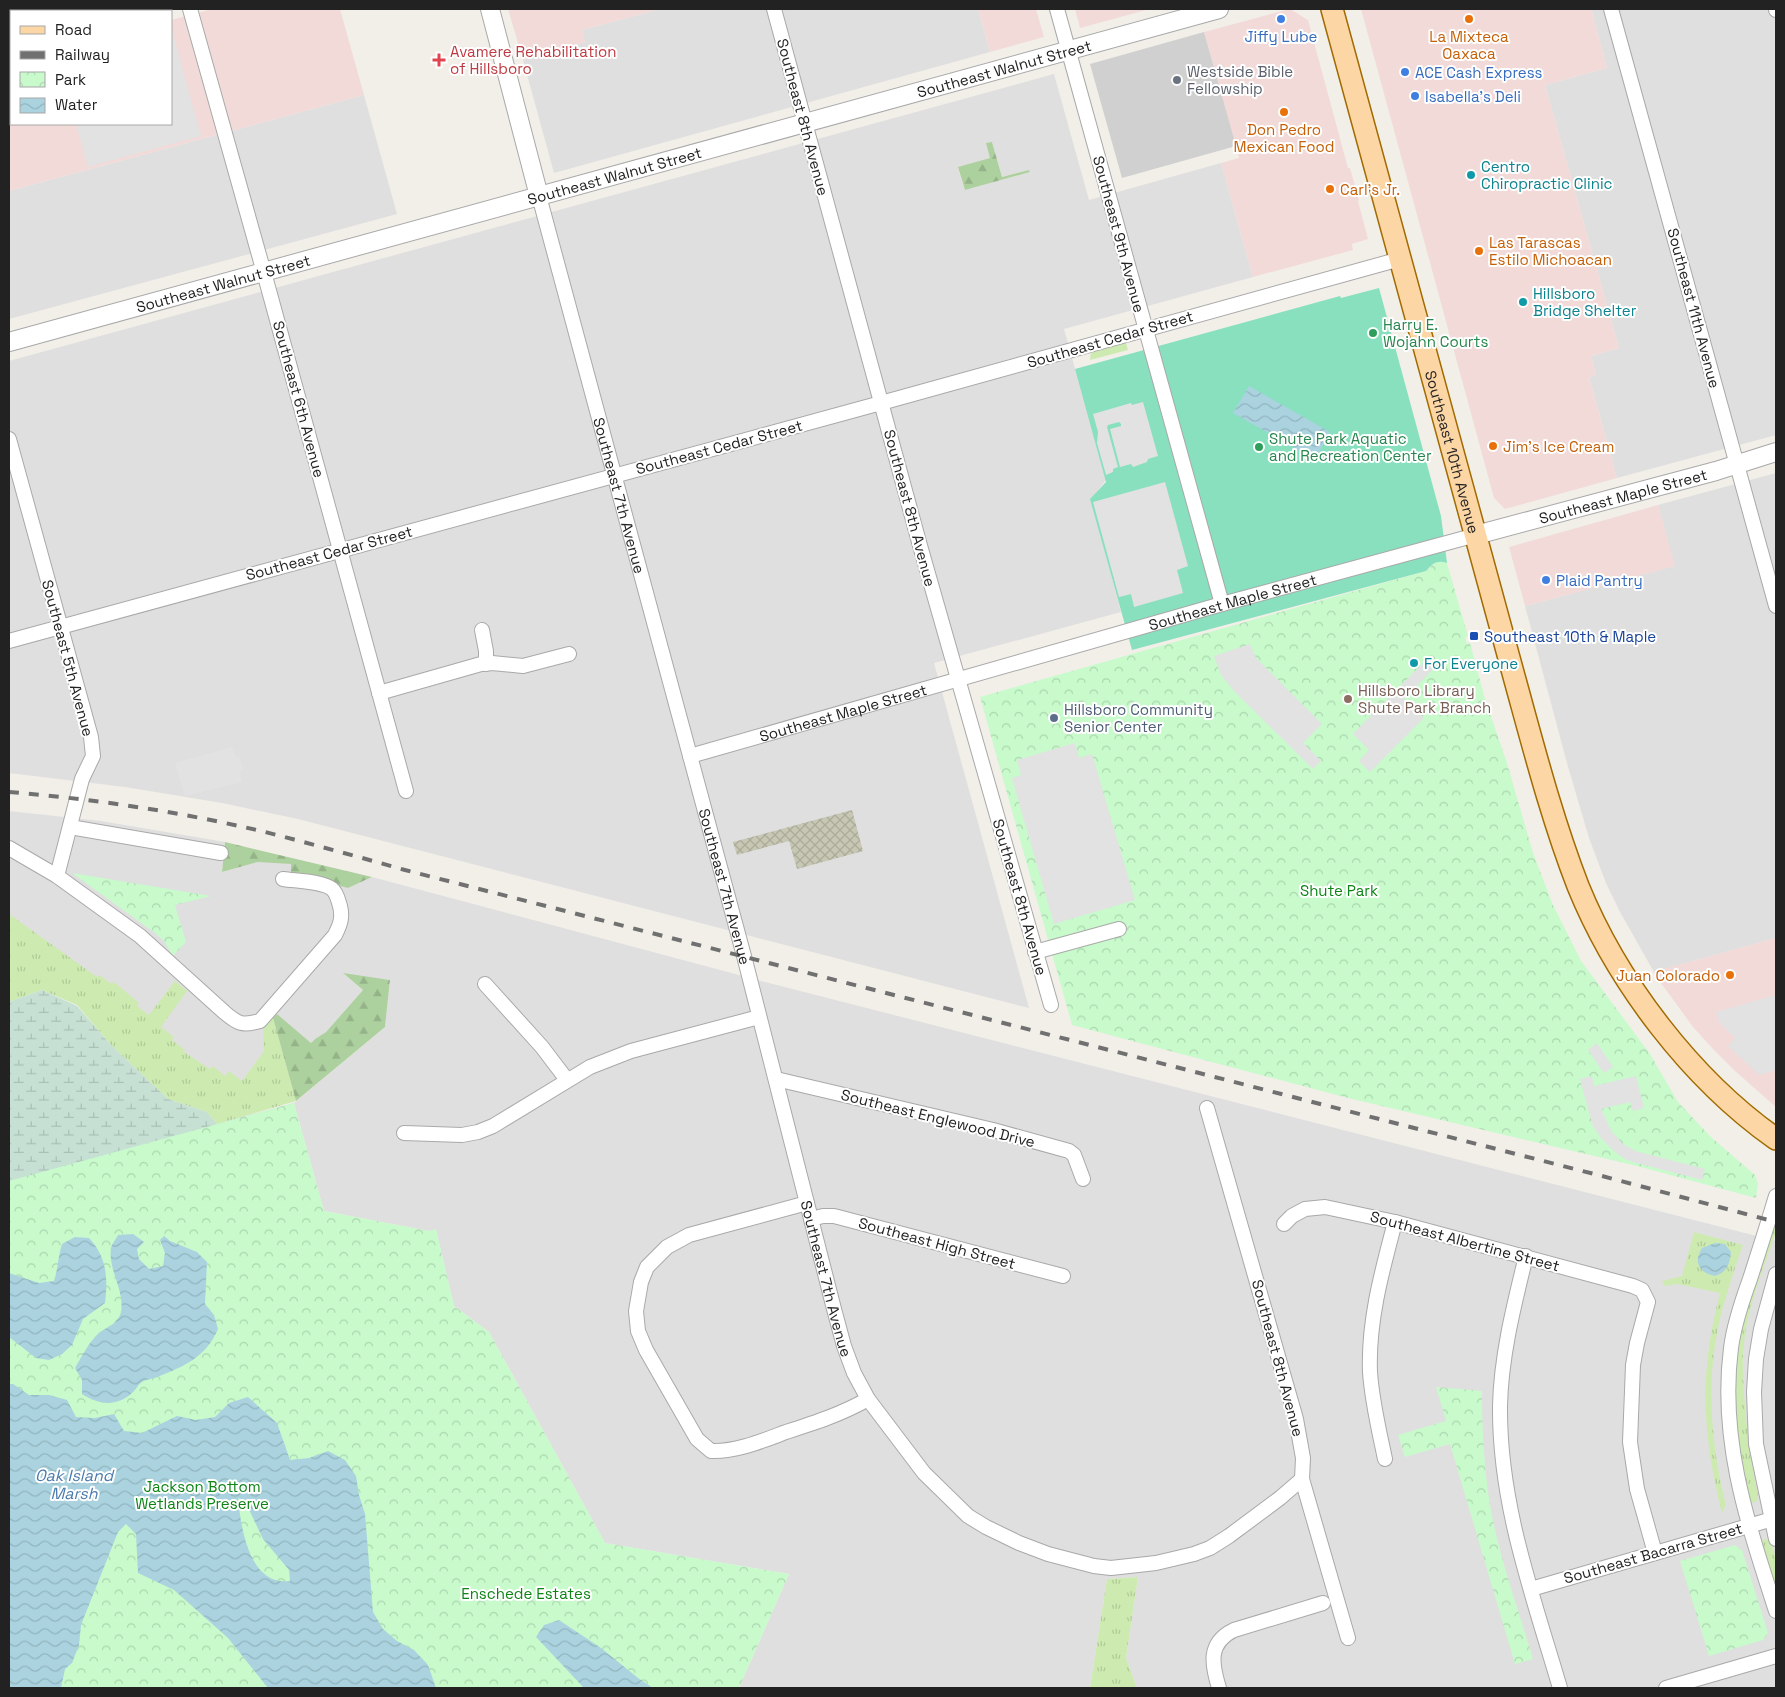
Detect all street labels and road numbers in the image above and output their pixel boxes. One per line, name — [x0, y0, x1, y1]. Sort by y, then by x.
street label: Southeast Walnut Street — [915, 35, 1093, 101]
street label: Southeast 8th Avenue — [773, 36, 833, 198]
street label: Southeast Walnut Street — [525, 142, 704, 208]
street label: Southeast 9th Avenue — [1089, 153, 1149, 315]
street label: Southeast 11th Avenue — [1663, 226, 1725, 390]
street label: Southeast Walnut Street — [134, 250, 312, 316]
street label: Southeast Cedar Street — [1025, 306, 1195, 372]
street label: Southeast 6th Avenue — [269, 318, 329, 480]
street label: Southeast 10th Avenue — [1421, 368, 1484, 536]
street label: Southeast 7th Avenue — [590, 415, 650, 576]
street label: Southeast Cedar Street — [634, 416, 805, 478]
street label: Southeast 8th Avenue — [880, 427, 940, 589]
street label: Southeast Maple Street — [1537, 464, 1709, 527]
street label: Southeast Cedar Street — [244, 522, 415, 584]
street label: Southeast Maple Street — [1146, 569, 1319, 634]
street label: Southeast 5th Avenue — [38, 578, 98, 739]
street label: Southeast Maple Street — [757, 679, 929, 745]
street label: Southeast 7th Avenue — [695, 806, 755, 967]
street label: Southeast 8th Avenue — [989, 817, 1051, 977]
street label: Southeast Englewood Drive — [839, 1085, 1037, 1151]
street label: Southeast 7th Avenue — [797, 1198, 857, 1359]
street label: Southeast Albertine Street — [1368, 1207, 1562, 1275]
street label: Southeast High Street — [856, 1213, 1018, 1273]
street label: Southeast 8th Avenue — [1248, 1277, 1308, 1439]
street label: Southeast Bacarra Street — [1561, 1518, 1745, 1588]

